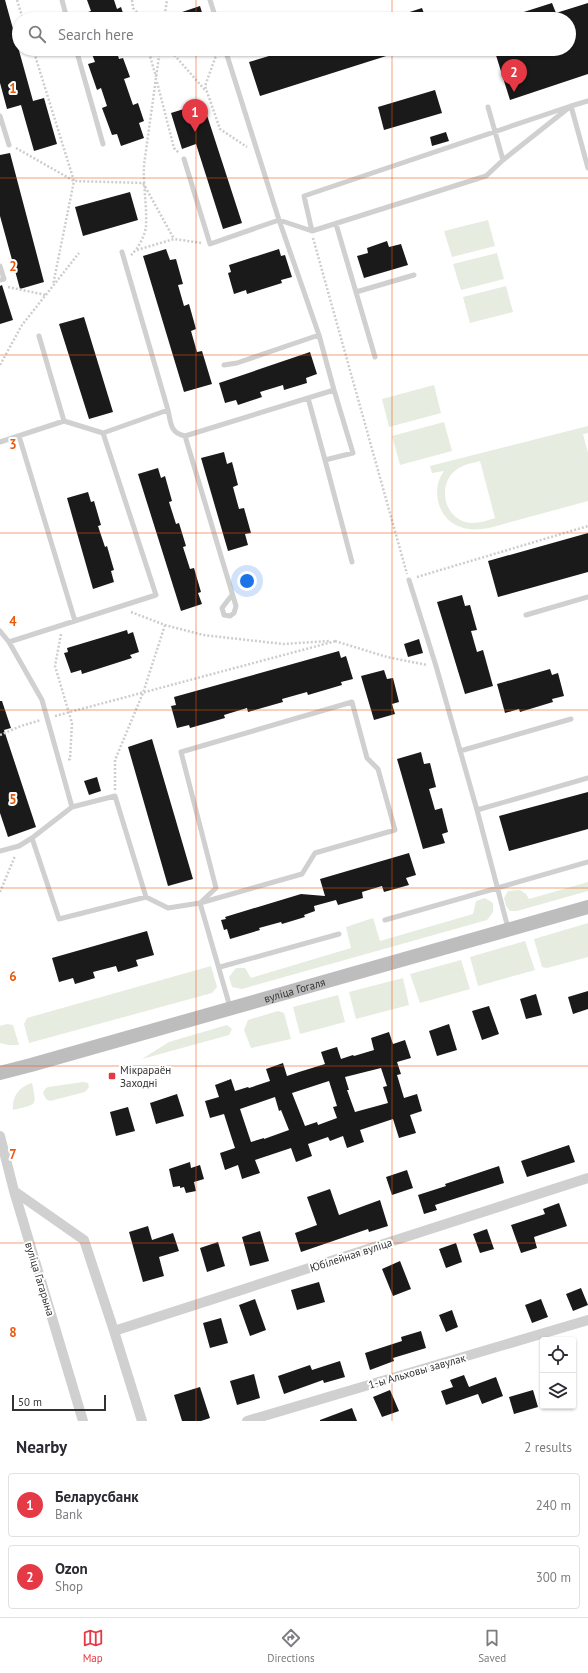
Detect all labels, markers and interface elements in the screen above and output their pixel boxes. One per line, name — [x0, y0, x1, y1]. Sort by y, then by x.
search box — [12, 12, 576, 56]
icon: search — [26, 23, 48, 45]
text: Search here — [58, 25, 134, 44]
pin: 2 — [501, 59, 527, 92]
text: 1 — [9, 80, 17, 97]
pin: 1 — [182, 99, 208, 132]
text: 2 — [9, 258, 17, 275]
text: 3 — [9, 436, 17, 453]
your location — [237, 571, 257, 591]
text: 4 — [9, 613, 17, 630]
text: 5 — [9, 791, 17, 808]
text: 6 — [9, 968, 17, 985]
street label: вуліца Гогаля — [262, 975, 327, 1006]
place label: Мікрараён Заходні — [120, 1063, 171, 1090]
marker: Мікрараён Заходні — [107, 1071, 117, 1081]
text: 7 — [9, 1146, 17, 1163]
street label: Юбілейная вуліца — [308, 1235, 394, 1275]
street label: вуліца Гагарына — [22, 1240, 58, 1318]
text: 8 — [9, 1324, 17, 1341]
map controls — [540, 1337, 576, 1409]
button: locate — [540, 1337, 576, 1373]
street label: 1-ы Альховы завулак — [367, 1350, 468, 1392]
button: layers — [540, 1373, 576, 1409]
scale bar — [12, 1393, 106, 1412]
text: 50 m — [18, 1395, 42, 1409]
text: Nearby — [16, 1436, 67, 1458]
text: 2 results — [524, 1439, 572, 1456]
text: Беларусбанк — [55, 1487, 139, 1506]
text: 1 — [26, 1497, 34, 1514]
text: 240 m — [536, 1497, 571, 1514]
text: Bank — [55, 1506, 82, 1523]
text: Ozon — [55, 1559, 88, 1578]
text: 2 — [26, 1569, 34, 1586]
text: 300 m — [536, 1569, 571, 1586]
text: Shop — [55, 1578, 83, 1595]
tab: Map — [82, 1627, 104, 1665]
tab: Directions — [267, 1627, 315, 1665]
tab: Saved — [478, 1627, 506, 1665]

